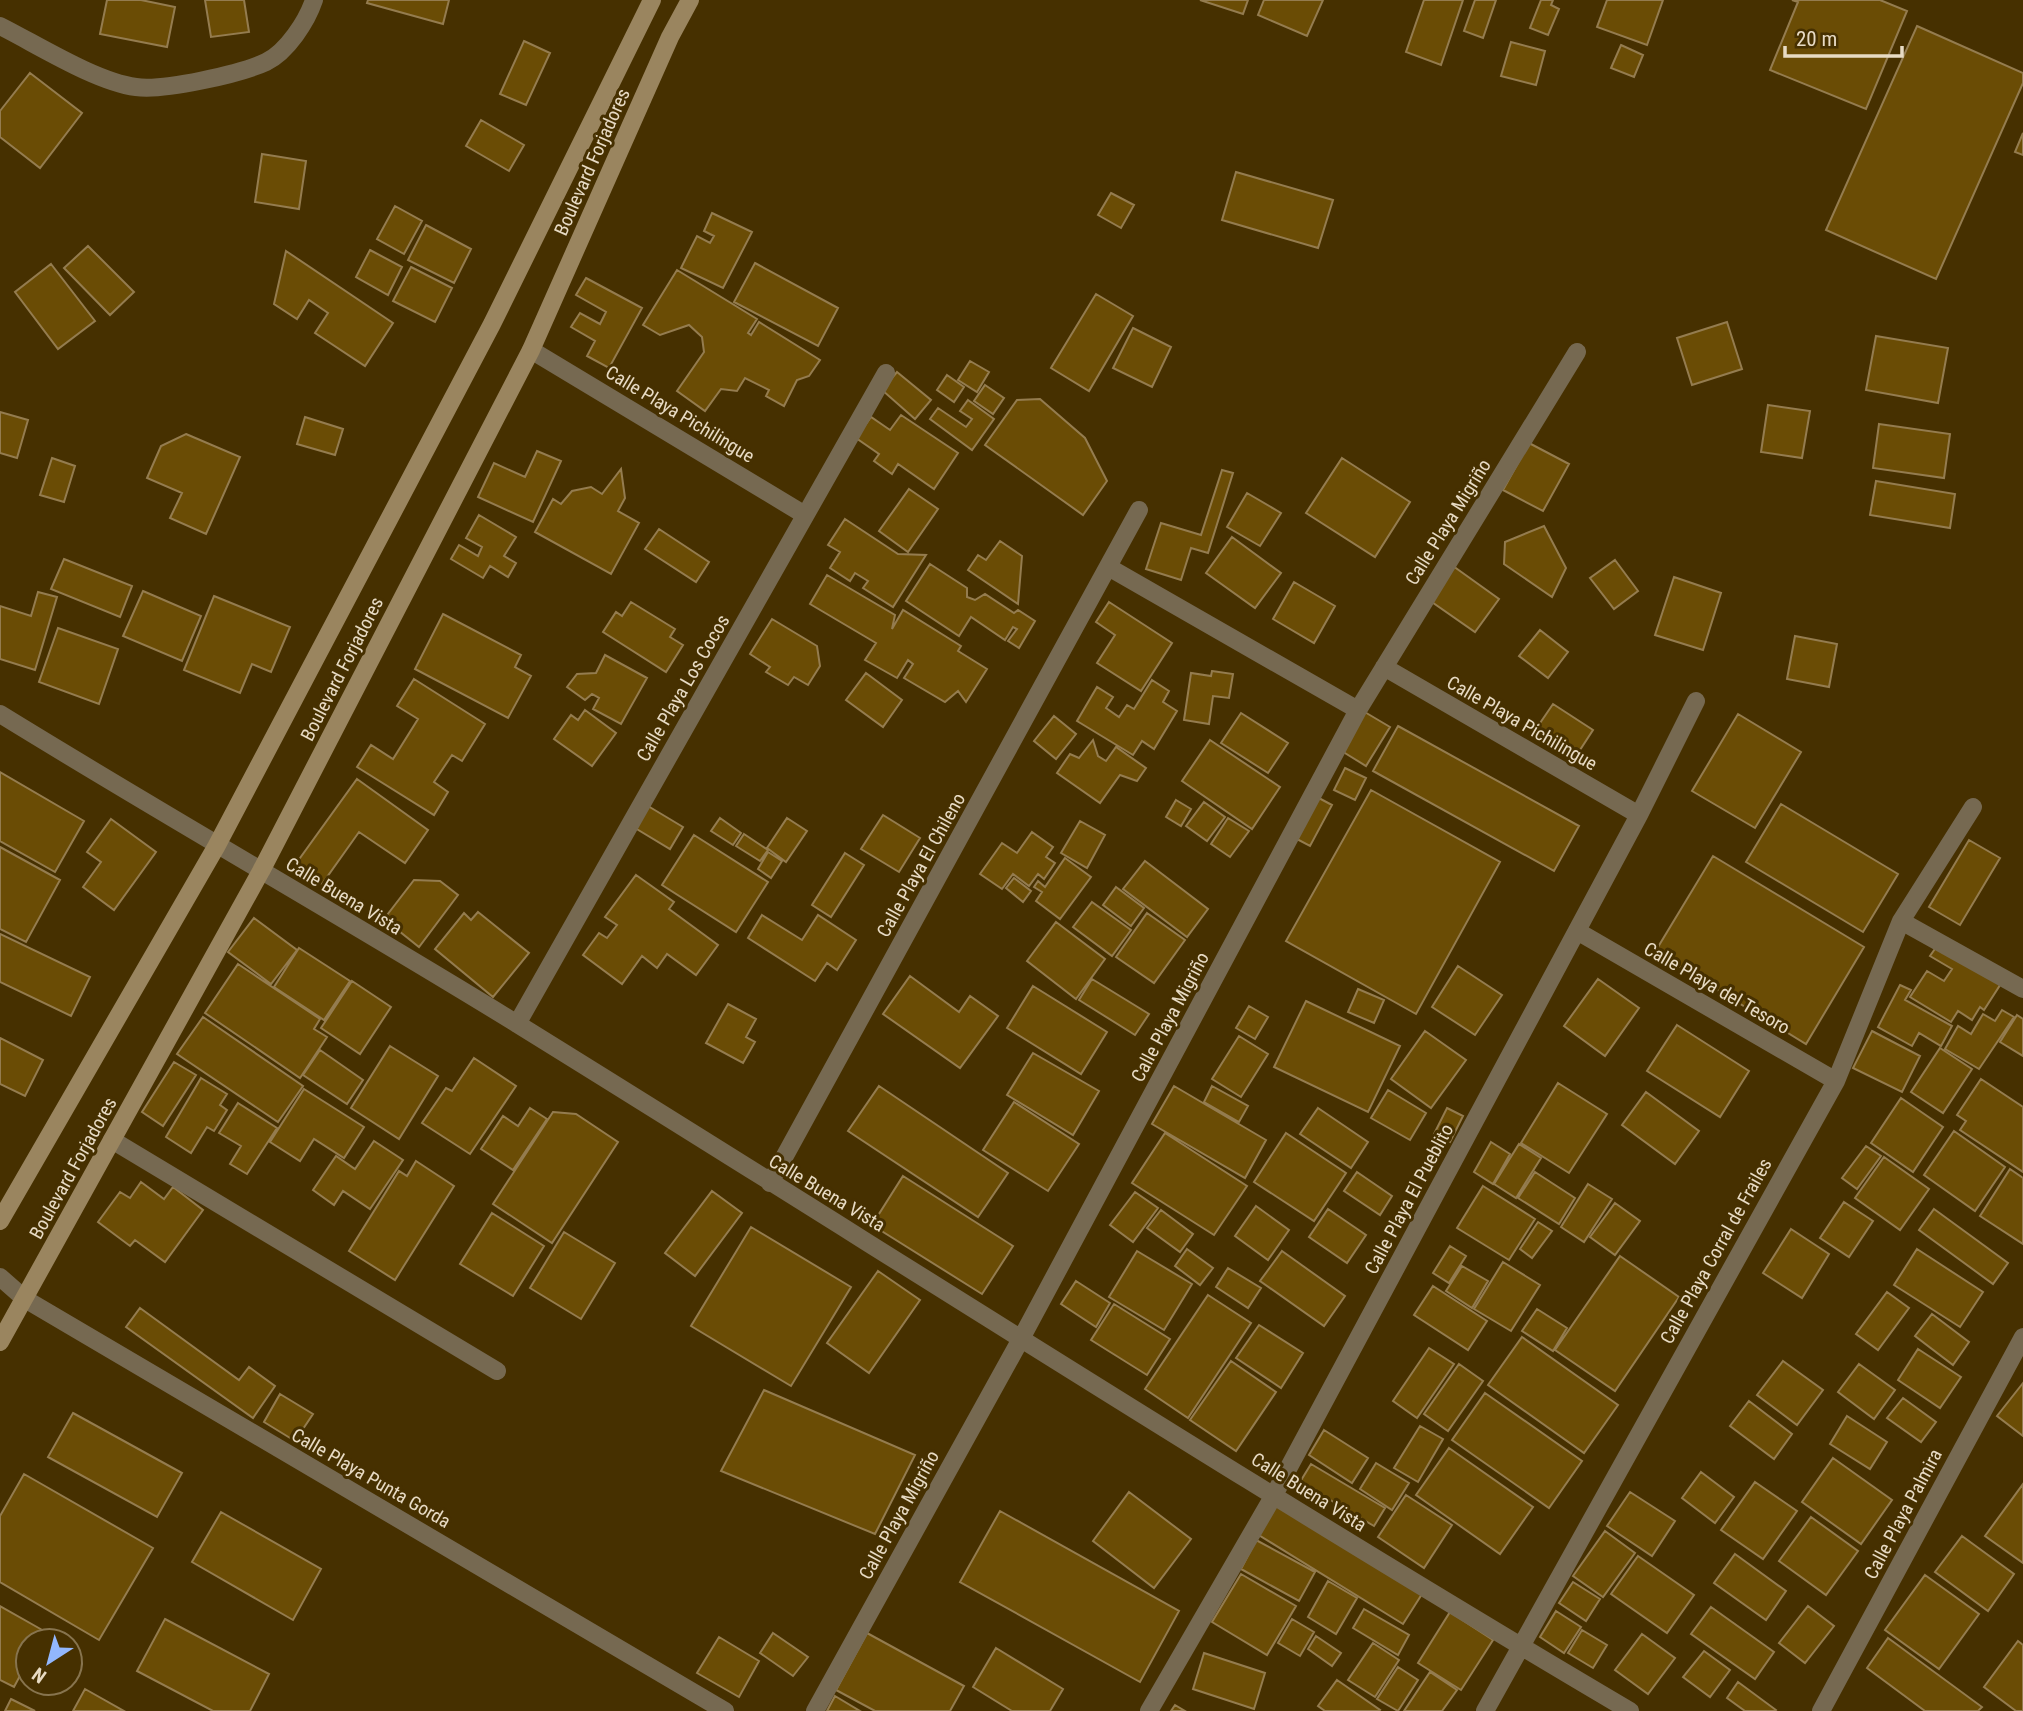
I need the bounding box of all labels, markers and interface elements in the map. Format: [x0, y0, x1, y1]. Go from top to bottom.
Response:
scale bar [1785, 14, 1902, 58]
text: 20 m [1796, 27, 1837, 51]
street label: Boulevard Forjadores [549, 85, 635, 239]
street label: Calle Playa Pichilingue [601, 360, 759, 468]
street label: Calle Playa Migriño [1400, 455, 1496, 589]
street label: Boulevard Forjadores [296, 593, 388, 745]
street label: Calle Playa Los Cocos [632, 610, 734, 766]
street label: Calle Playa Pichilingue [1443, 671, 1601, 775]
street label: Calle Playa El Chileno [872, 789, 970, 941]
street label: Calle Buena Vista [282, 852, 406, 940]
street label: Calle Playa del Tesoro [1640, 937, 1794, 1039]
street label: Calle Playa Migriño [1126, 948, 1214, 1086]
street label: Boulevard Forjadores [25, 1093, 121, 1243]
street label: Calle Playa El Pueblito [1360, 1120, 1458, 1278]
street label: Calle Buena Vista [765, 1149, 889, 1237]
street label: Calle Playa Corral de Frailes [1655, 1154, 1777, 1348]
street label: Calle Playa Punta Gorda [287, 1423, 455, 1533]
street label: Calle Playa Palmira [1859, 1445, 1947, 1583]
street label: Calle Playa Migriño [854, 1446, 944, 1584]
street label: Calle Buena Vista [1247, 1447, 1371, 1537]
north arrow [14, 1627, 84, 1697]
text: N [28, 1663, 51, 1688]

